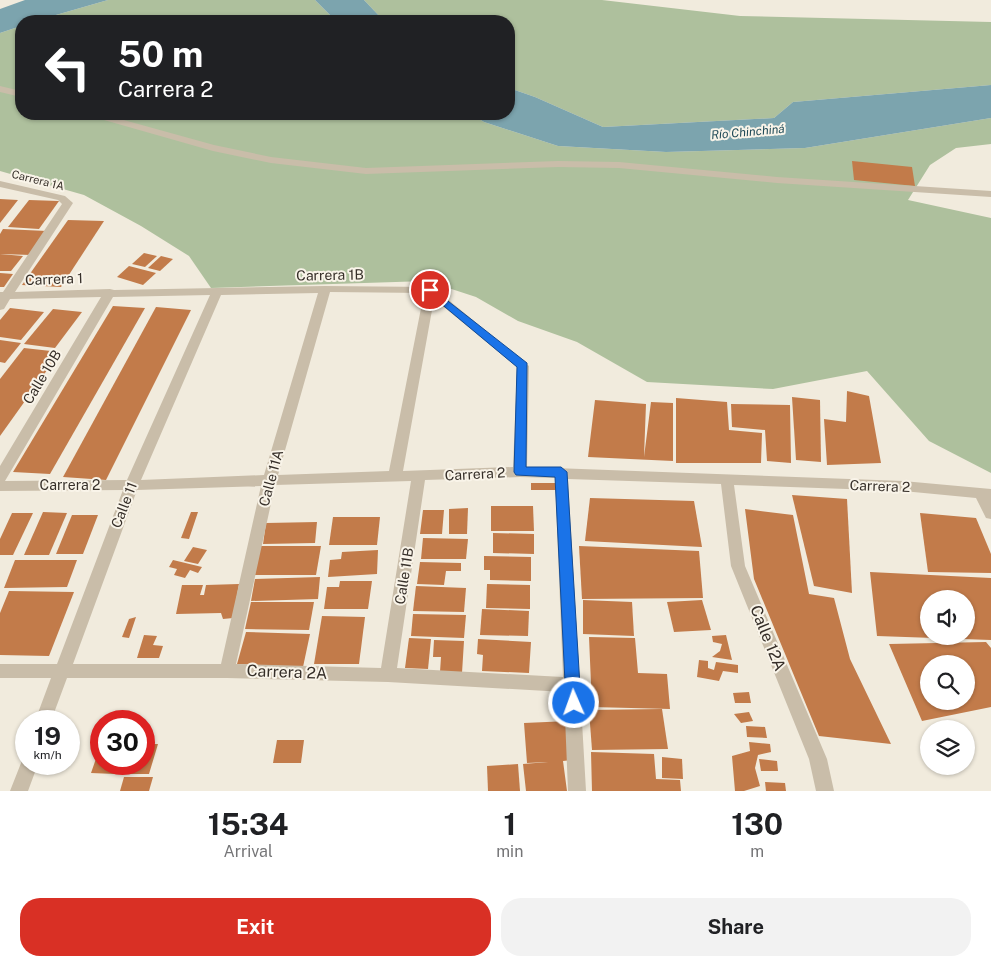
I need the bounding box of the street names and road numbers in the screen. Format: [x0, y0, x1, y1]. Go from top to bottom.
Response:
street label: Carrera 1A [11, 168, 66, 192]
street label: Carrera 1B [296, 266, 364, 284]
street label: Carrera 1 [25, 270, 83, 288]
street label: Calle 10B [20, 347, 64, 407]
street label: Calle 11A [256, 448, 286, 508]
street label: Carrera 2 [444, 464, 506, 484]
street label: Carrera 2 [40, 477, 100, 493]
street label: Carrera 2 [849, 477, 911, 495]
street label: Calle 11 [108, 480, 140, 530]
street label: Calle 11B [392, 546, 416, 606]
street label: Calle 12A [746, 602, 790, 674]
street label: Carrera 2A [246, 661, 328, 683]

